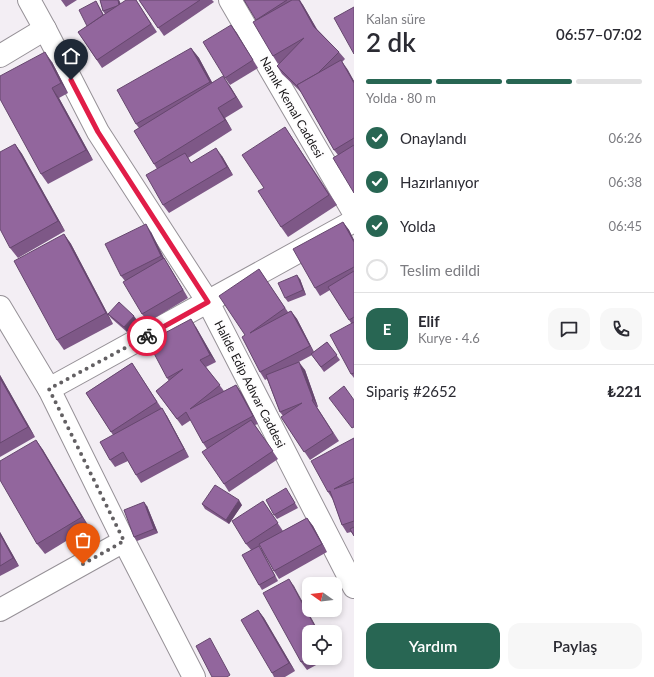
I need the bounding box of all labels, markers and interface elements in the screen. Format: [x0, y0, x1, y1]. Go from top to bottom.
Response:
text: Kalan süre [366, 11, 425, 27]
text: 06:57–07:02 [556, 25, 642, 43]
text: 2 dk [366, 26, 416, 58]
pin [54, 39, 88, 80]
icon: home [60, 45, 82, 67]
street label: Namık Kemal Caddesi [257, 54, 327, 160]
text: Yolda · 80 m [366, 90, 436, 106]
icon: check [366, 127, 388, 149]
text: Onaylandı [400, 129, 467, 147]
text: 06:26 [609, 130, 642, 146]
icon: check [366, 171, 388, 193]
text: Hazırlanıyor [400, 173, 479, 191]
text: 06:38 [609, 174, 642, 190]
icon: check [366, 215, 388, 237]
text: Yolda [400, 217, 436, 235]
text: 06:45 [609, 218, 642, 234]
text: Teslim edildi [400, 261, 480, 279]
button: chat [548, 308, 590, 350]
button: phone [600, 308, 642, 350]
text: Elif [418, 312, 440, 330]
courier [127, 316, 167, 356]
street label: Halide Edip Adıvar Caddesi [211, 318, 289, 450]
text: E [383, 320, 391, 338]
icon: bike [136, 325, 158, 347]
text: Kurye · 4.6 [418, 330, 480, 346]
text: Sipariş #2652 [366, 382, 456, 400]
text: ₺221 [607, 382, 642, 400]
pin [66, 523, 100, 564]
icon: bag [72, 529, 94, 551]
north arrow [302, 577, 342, 617]
map controls [302, 577, 342, 665]
button: Yardım [366, 623, 500, 669]
button: Paylaş [508, 623, 642, 669]
button: locate [302, 625, 342, 665]

